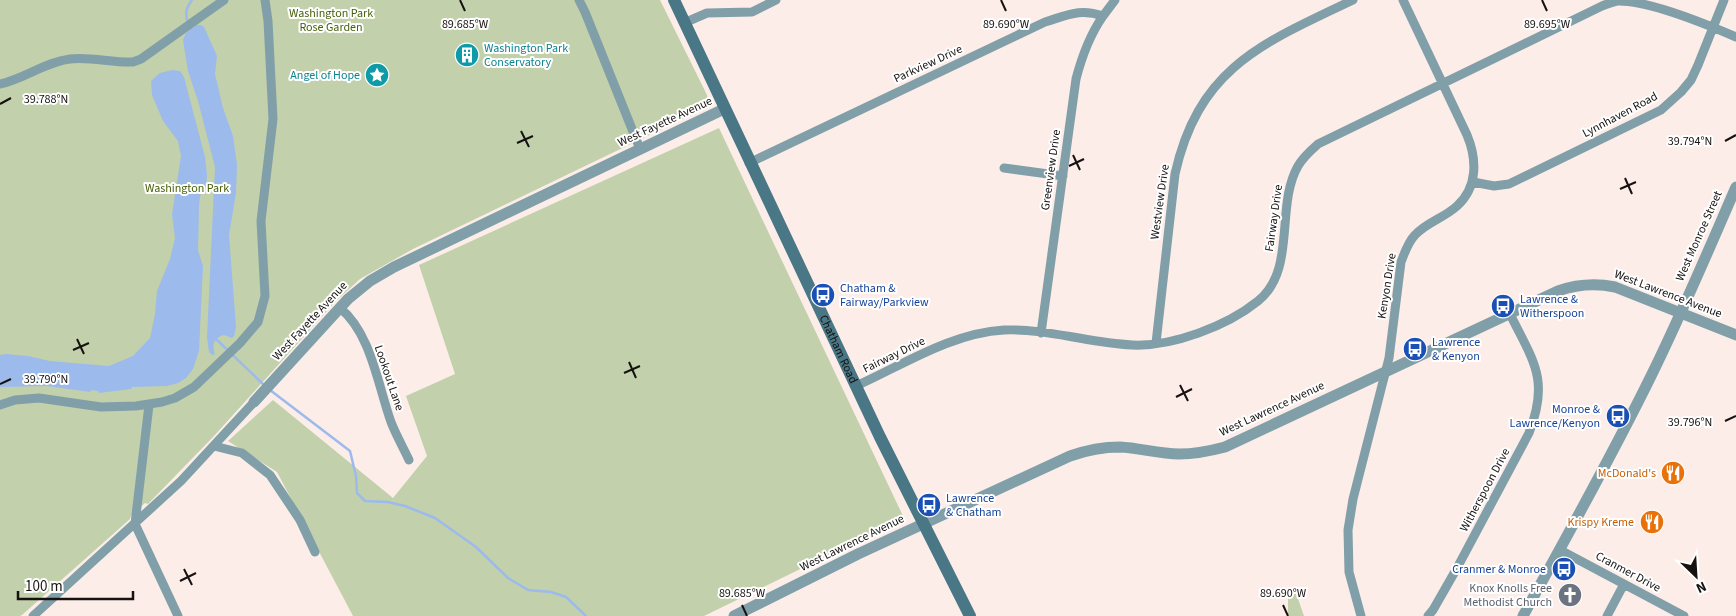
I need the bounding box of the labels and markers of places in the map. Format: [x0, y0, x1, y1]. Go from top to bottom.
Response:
place label: Washington Park Conservatory [484, 40, 568, 71]
building icon: Washington Park Conservatory [454, 42, 480, 68]
place icon: Angel of Hope [364, 62, 390, 88]
place label: Angel of Hope [290, 67, 360, 84]
place label: Chatham & Fairway/Parkview [840, 280, 929, 311]
bus stop icon: Chatham & Fairway/Parkview [810, 282, 836, 308]
place label: Lawrence & Witherspoon [1520, 291, 1584, 322]
bus stop icon: Lawrence & Witherspoon [1490, 293, 1516, 319]
place label: Lawrence & Kenyon [1432, 334, 1480, 365]
bus stop icon: Lawrence & Kenyon [1402, 336, 1428, 362]
place label: Monroe & Lawrence/Kenyon [1510, 401, 1601, 432]
bus stop icon: Monroe & Lawrence/Kenyon [1605, 403, 1631, 429]
restaurant icon: McDonald's [1660, 460, 1686, 486]
place label: McDonald's [1598, 465, 1656, 482]
place label: Lawrence & Chatham [946, 490, 1002, 521]
bus stop icon: Lawrence & Chatham [916, 492, 942, 518]
restaurant icon: Krispy Kreme [1639, 509, 1665, 535]
place label: Krispy Kreme [1567, 514, 1634, 531]
bus stop icon: Cranmer & Monroe [1551, 556, 1577, 582]
place label: Cranmer & Monroe [1452, 561, 1546, 578]
place label: Knox Knolls Free Methodist Church [1464, 580, 1552, 611]
church icon: Knox Knolls Free Methodist Church [1557, 582, 1583, 608]

